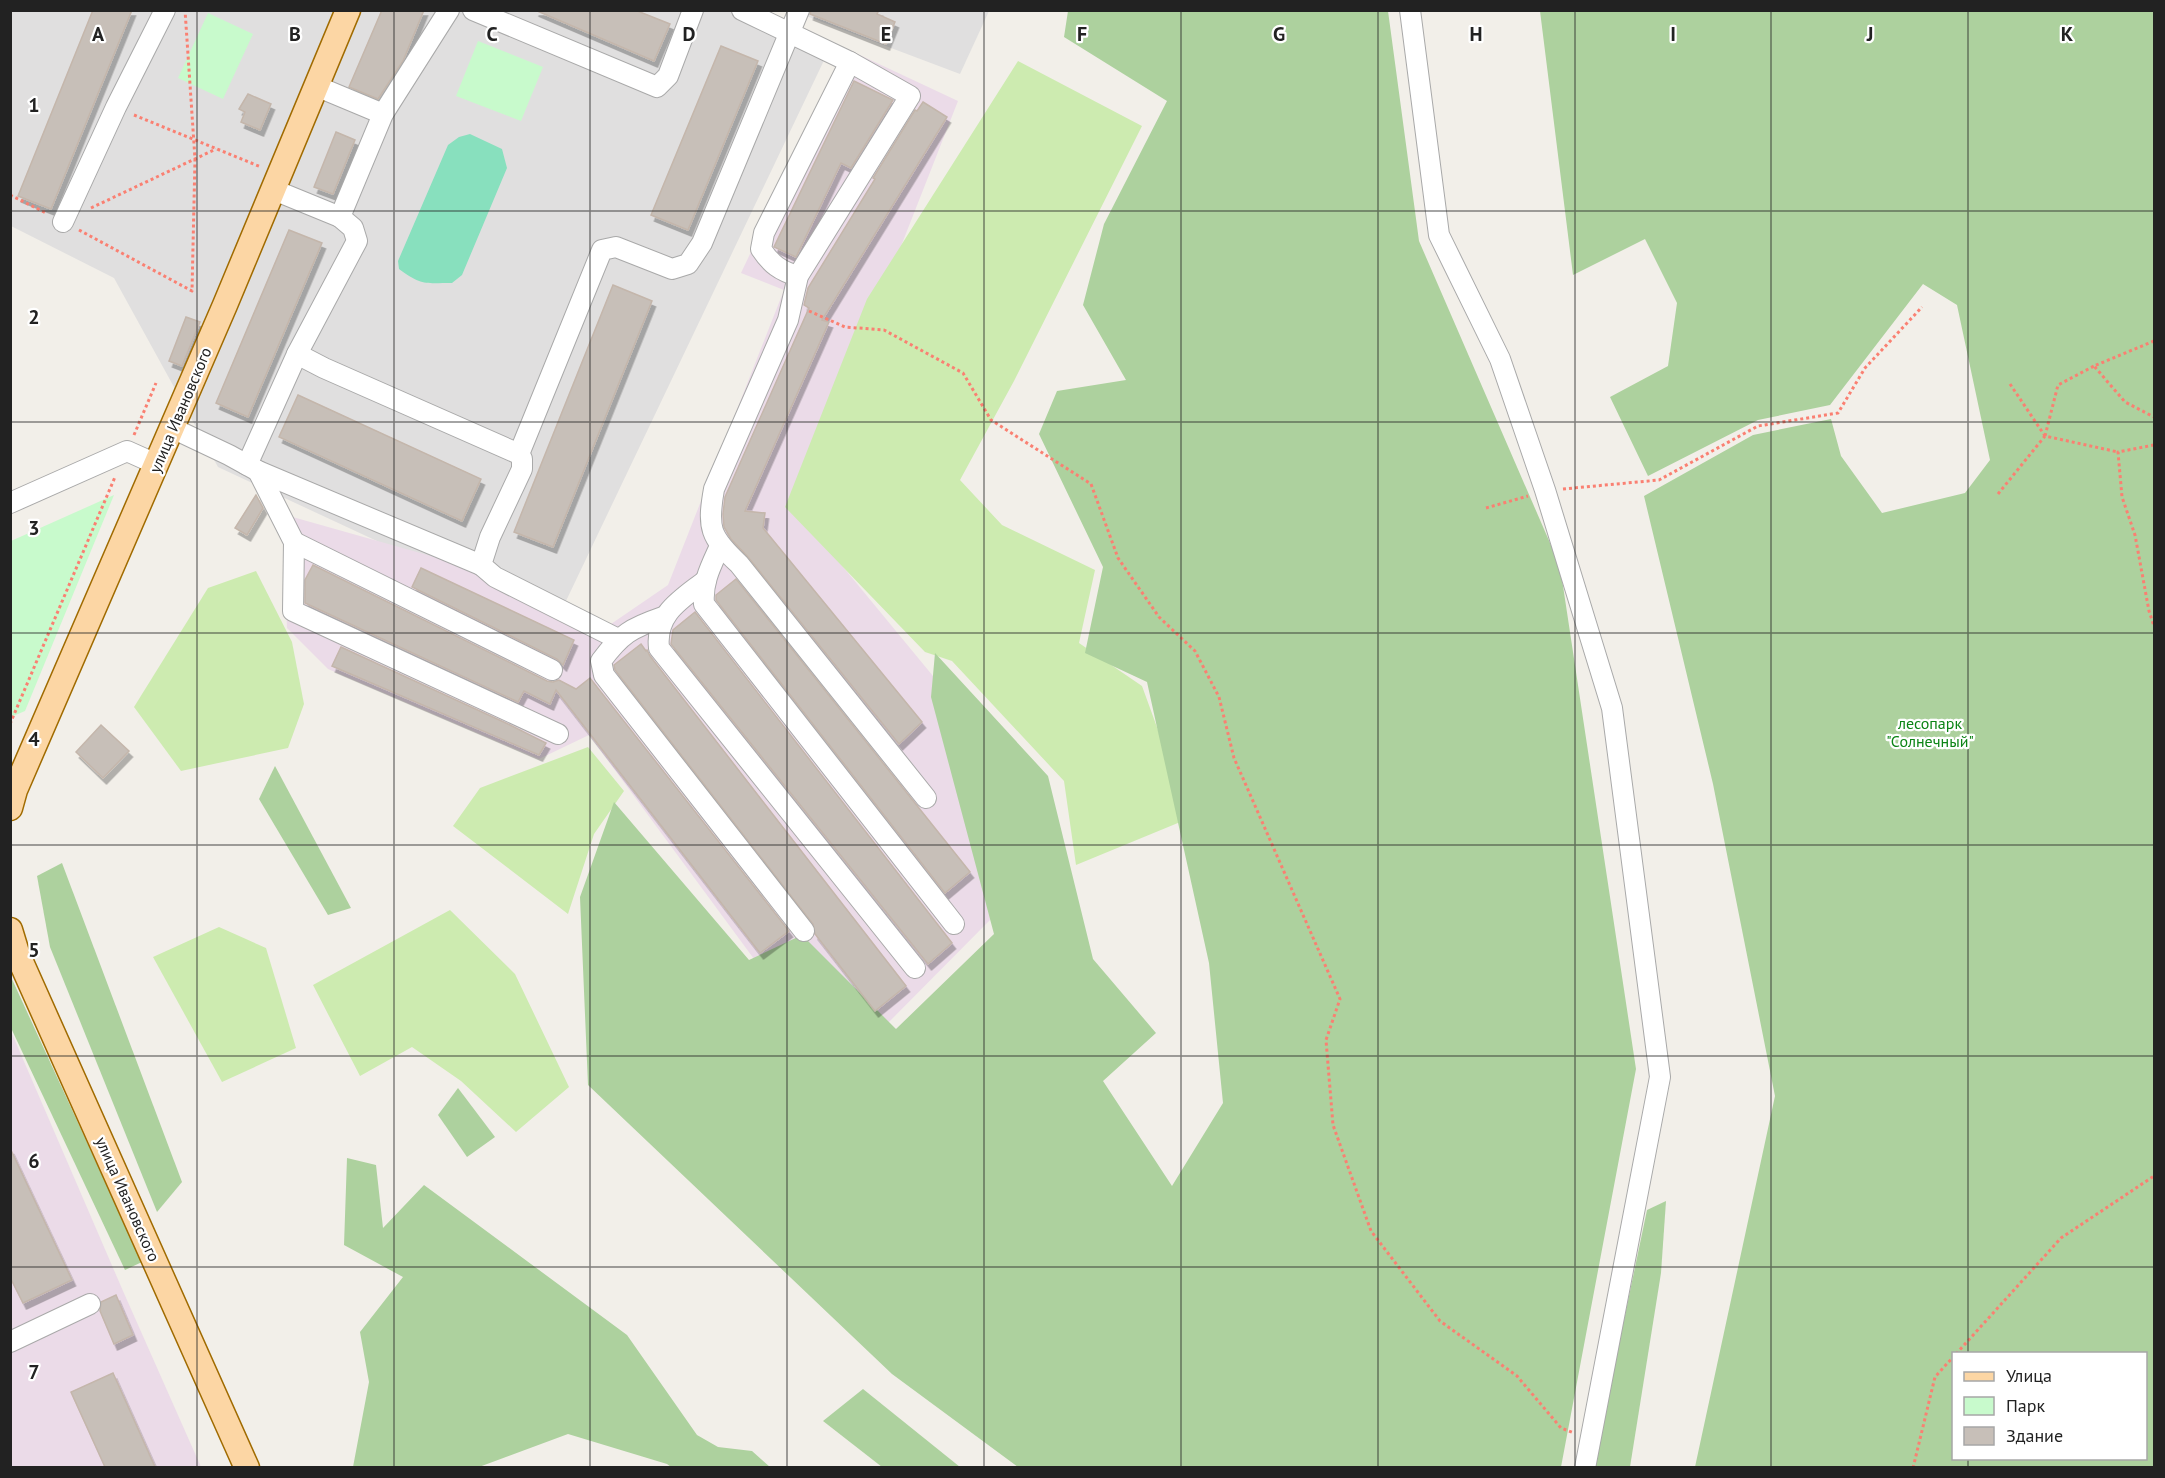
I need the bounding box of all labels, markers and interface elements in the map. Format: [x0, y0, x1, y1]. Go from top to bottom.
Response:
text: A [92, 21, 105, 47]
text: B [289, 21, 301, 47]
text: C [486, 21, 498, 47]
text: D [683, 21, 696, 47]
text: E [881, 21, 891, 47]
text: F [1077, 21, 1087, 47]
text: G [1273, 21, 1285, 47]
text: H [1469, 21, 1483, 47]
text: I [1670, 21, 1676, 47]
text: J [1866, 21, 1873, 47]
text: K [2061, 21, 2074, 47]
text: 1 [28, 92, 40, 118]
text: 2 [28, 304, 40, 330]
street label: улица Ивановского [145, 344, 215, 476]
text: 3 [28, 515, 40, 541]
park label: лесопарк "Солнечный" [1886, 713, 1974, 751]
text: 4 [28, 726, 40, 752]
text: 5 [28, 937, 40, 963]
street label: улица Ивановского [92, 1133, 164, 1265]
text: 6 [28, 1148, 40, 1174]
legend [1952, 1352, 2147, 1460]
text: 7 [28, 1359, 40, 1385]
text: Улица [2006, 1364, 2052, 1387]
text: Парк [2006, 1394, 2046, 1417]
text: Здание [2006, 1424, 2063, 1447]

